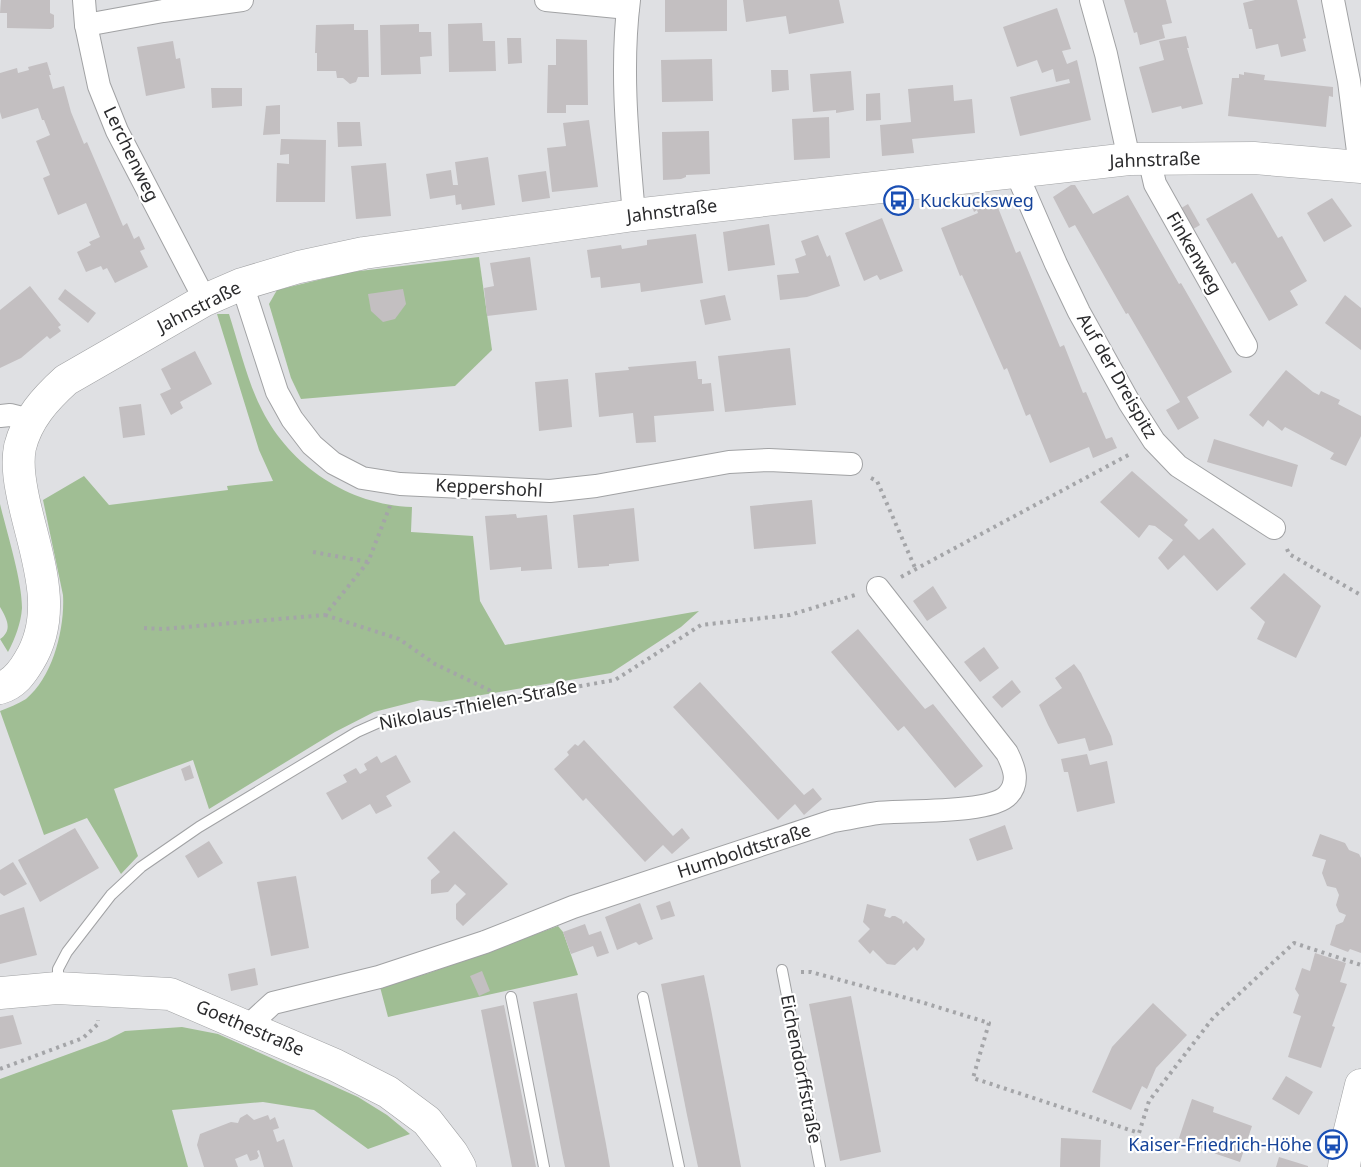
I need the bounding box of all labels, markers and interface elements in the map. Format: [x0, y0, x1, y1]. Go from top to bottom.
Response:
street label: Lerchenweg [99, 102, 165, 205]
street label: Jahnstraße [1107, 145, 1201, 173]
bus stop icon: Kuckucksweg [883, 185, 915, 217]
place label: Kuckucksweg [920, 188, 1034, 212]
street label: Jahnstraße [623, 193, 719, 228]
street label: Finkenweg [1162, 207, 1228, 298]
street label: Jahnstraße [151, 275, 245, 338]
street label: Auf der Dreispitz [1072, 308, 1164, 443]
street label: Keppershohl [435, 472, 543, 502]
street label: Nikolaus-Thielen-Straße [377, 673, 579, 735]
street label: Humboldtstraße [674, 817, 814, 883]
street label: Eichendorffstraße [776, 992, 828, 1145]
street label: Goethestraße [192, 993, 308, 1061]
bus stop icon: Kaiser-Friedrich-Höhe [1317, 1129, 1349, 1161]
place label: Kaiser-Friedrich-Höhe [1128, 1132, 1312, 1156]

